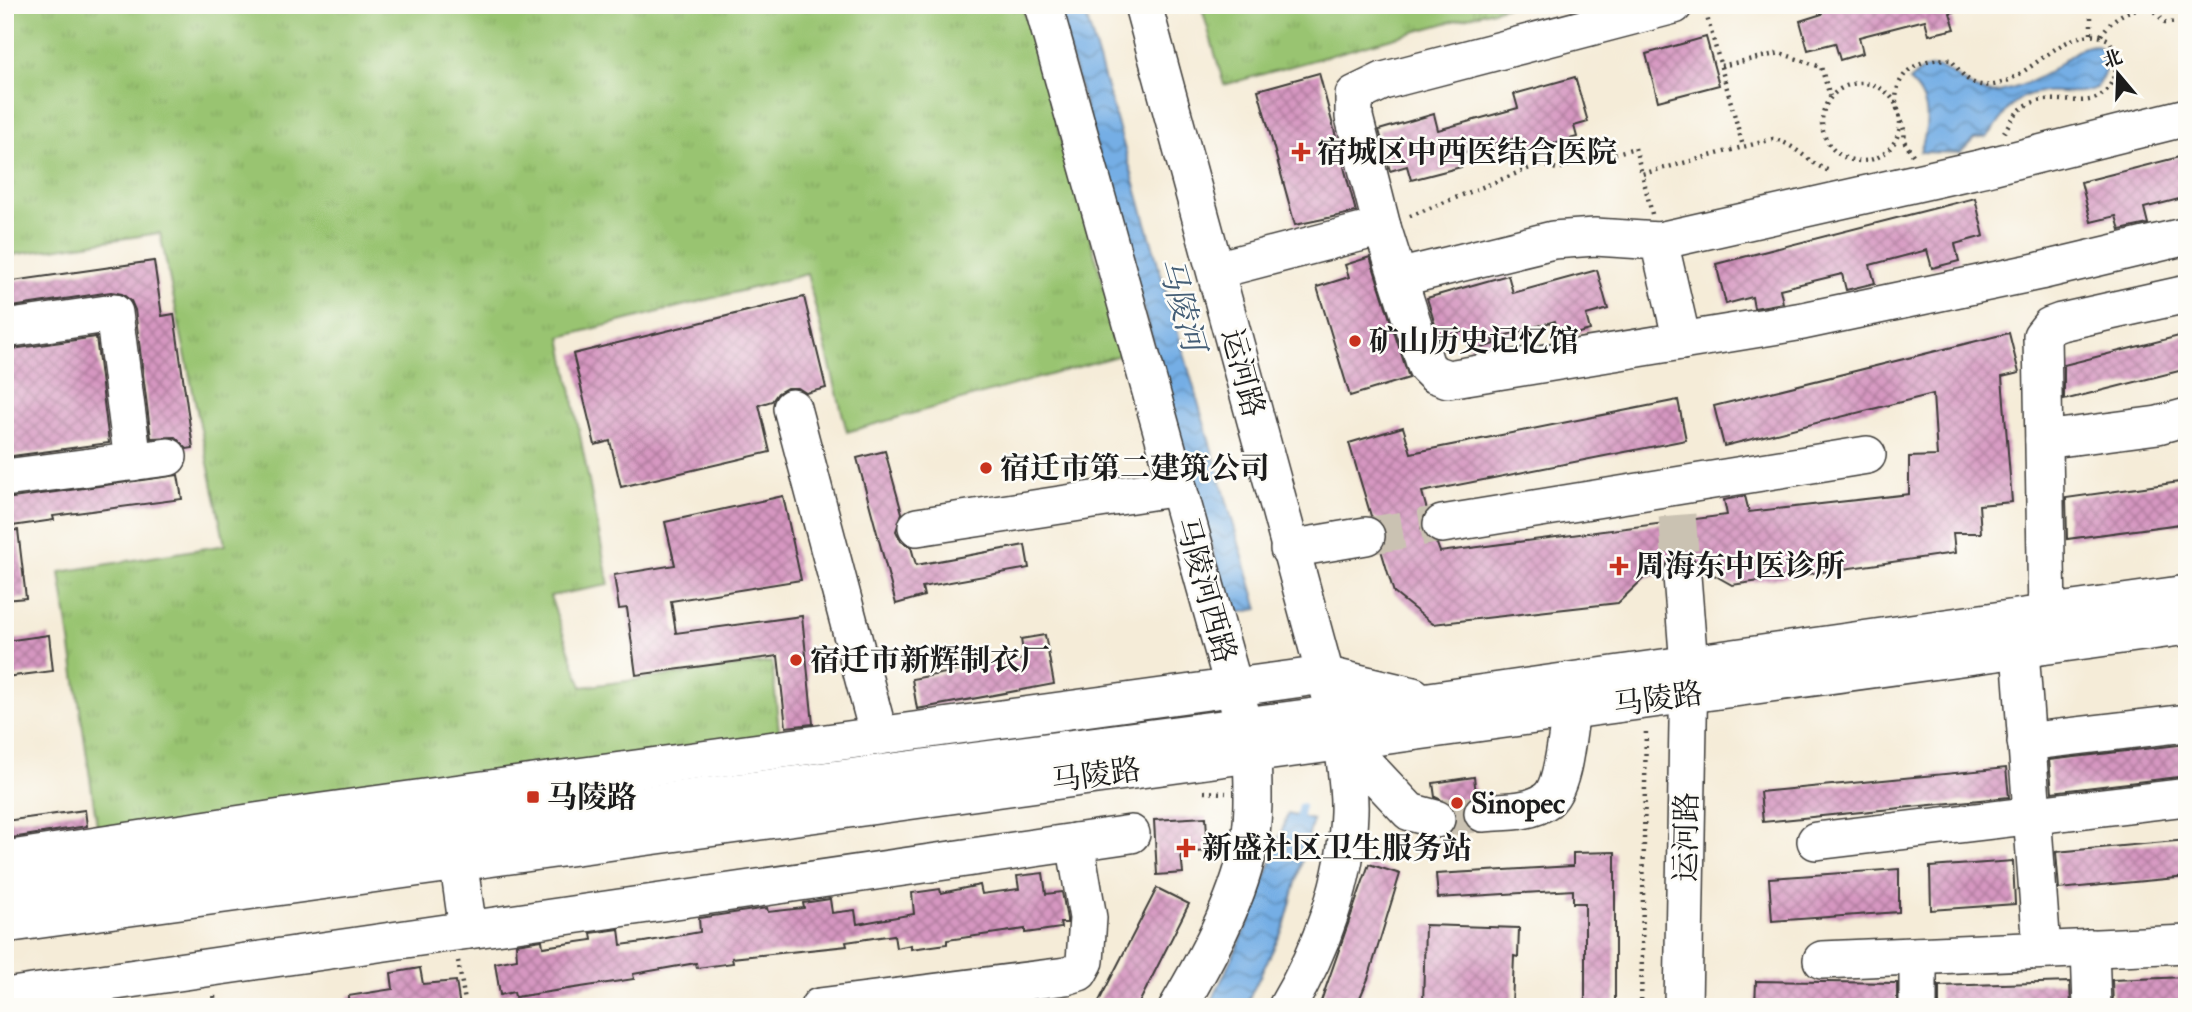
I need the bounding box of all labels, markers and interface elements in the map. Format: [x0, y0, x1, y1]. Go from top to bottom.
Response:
north arrow [2084, 38, 2154, 108]
text: 北 [2100, 44, 2126, 73]
place label: 宿城区中西医结合医院 [1317, 134, 1617, 171]
marker: 宿城区中西医结合医院 [1291, 142, 1311, 162]
water label: 马陵河 [1149, 253, 1215, 361]
place label: 矿山历史记忆馆 [1369, 323, 1579, 360]
street label: 运河路 [1213, 325, 1272, 421]
marker: 矿山历史记忆馆 [1347, 333, 1363, 349]
place label: 宿迁市第二建筑公司 [1000, 450, 1270, 487]
marker: 宿迁市第二建筑公司 [978, 460, 994, 476]
street label: 马陵河西路 [1167, 513, 1244, 667]
place label: 周海东中医诊所 [1635, 548, 1845, 585]
marker: 周海东中医诊所 [1609, 556, 1629, 576]
place label: 宿迁市新辉制衣厂 [810, 642, 1050, 679]
marker: 宿迁市新辉制衣厂 [788, 652, 804, 668]
street label: 马陵路 [1611, 675, 1705, 724]
street label: 马陵路 [1049, 751, 1143, 800]
place label: 马陵路 [547, 779, 637, 816]
place label: Sinopec [1471, 785, 1565, 822]
marker: 马陵路 [525, 789, 541, 805]
street label: 运河路 [1667, 792, 1706, 882]
marker: Sinopec [1449, 795, 1465, 811]
place label: 新盛社区卫生服务站 [1202, 830, 1472, 867]
marker: 新盛社区卫生服务站 [1176, 838, 1196, 858]

